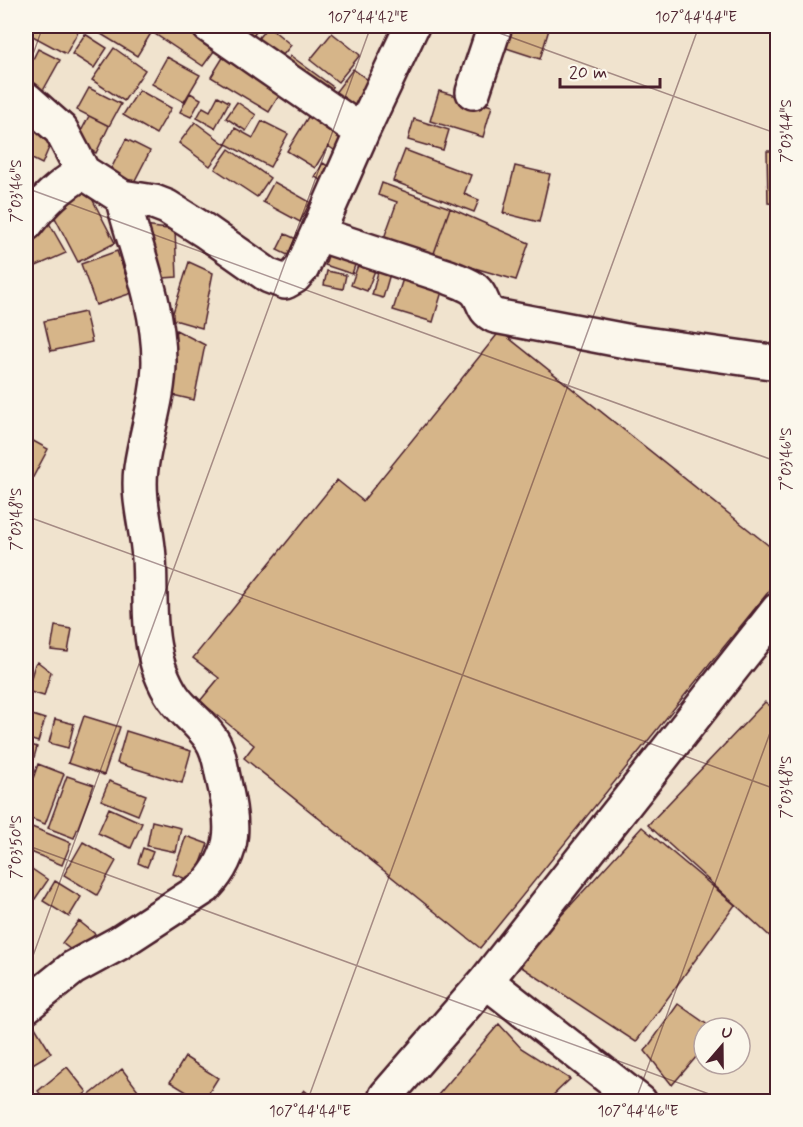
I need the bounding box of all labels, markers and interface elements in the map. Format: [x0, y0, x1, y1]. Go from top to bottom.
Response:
text: 107°44'42"E [328, 8, 409, 28]
text: 107°44'44"E [655, 8, 737, 28]
scale bar [560, 51, 660, 89]
text: 20 m [569, 61, 607, 85]
text: 7°03'44"S [777, 99, 797, 163]
text: 7°03'46"S [7, 160, 27, 222]
text: 7°03'46"S [777, 428, 797, 490]
text: 7°03'48"S [7, 488, 27, 550]
text: 7°03'48"S [777, 756, 797, 818]
text: 7°03'50"S [7, 815, 27, 879]
north arrow [692, 1016, 752, 1076]
text: U [718, 1022, 735, 1045]
text: 107°44'44"E [269, 1102, 351, 1122]
text: 107°44'46"E [598, 1102, 679, 1122]

